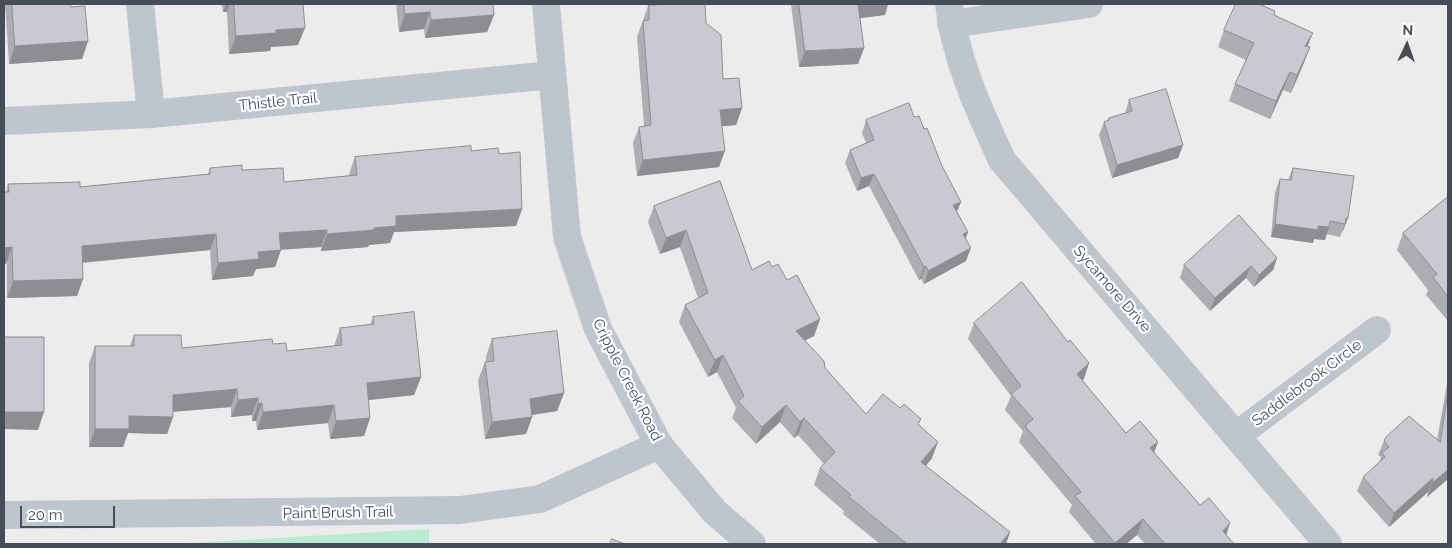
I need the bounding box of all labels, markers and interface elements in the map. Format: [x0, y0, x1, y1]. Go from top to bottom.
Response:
north arrow [1382, 20, 1432, 70]
text: N [1402, 22, 1414, 38]
street label: Thistle Trail [238, 89, 318, 115]
street label: Sycamore Drive [1069, 242, 1155, 336]
street label: Cripple Creek Road [588, 316, 666, 444]
street label: Saddlebrook Circle [1249, 336, 1365, 430]
scale bar [22, 496, 118, 528]
street label: Paint Brush Trail [282, 503, 394, 523]
text: 20 m [28, 506, 63, 524]

